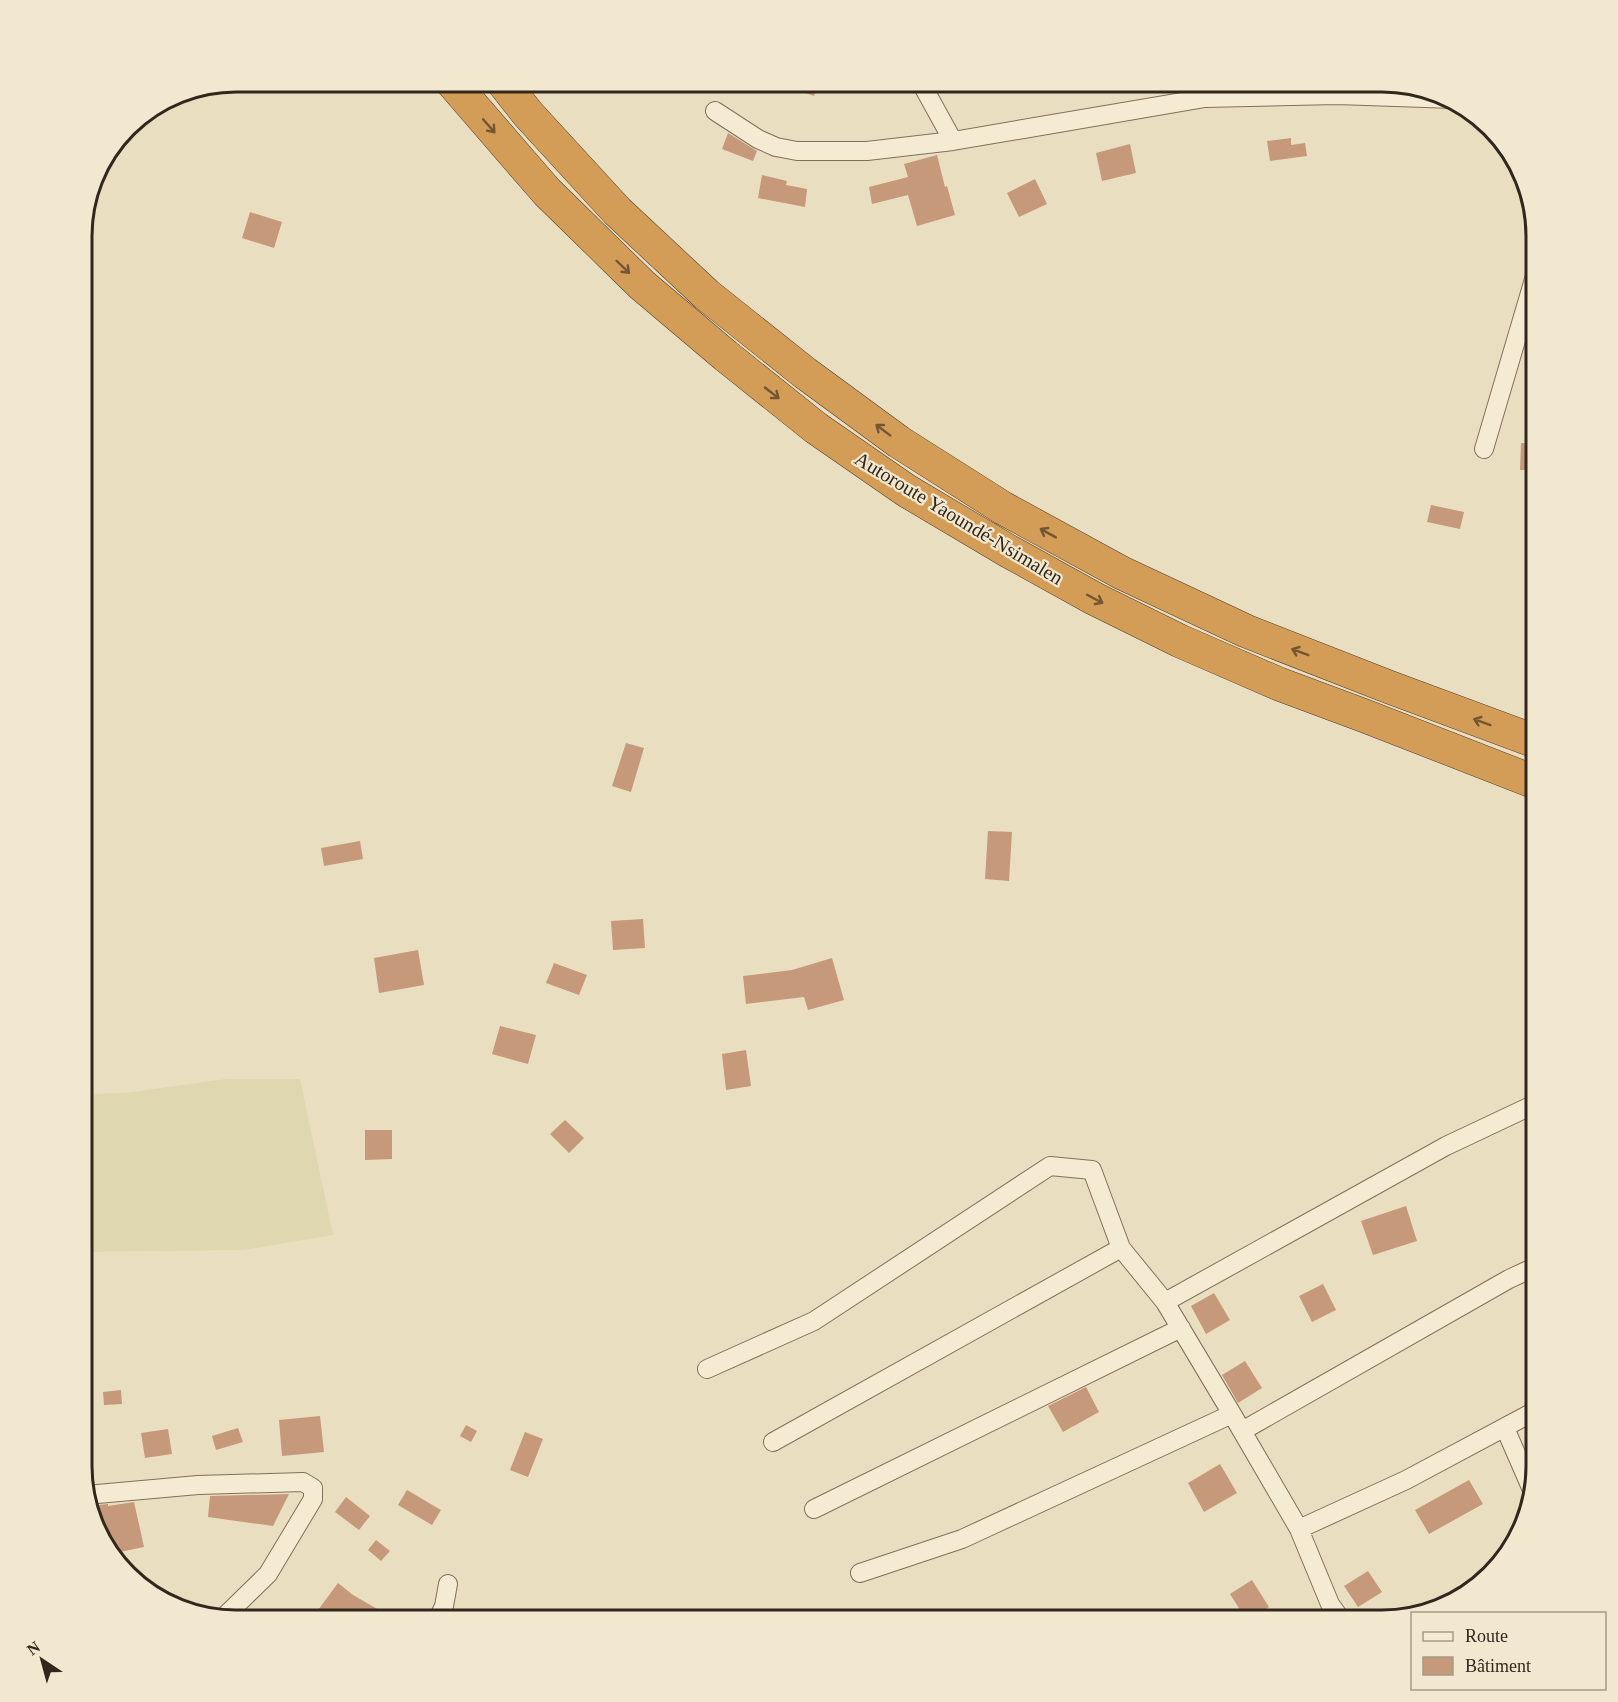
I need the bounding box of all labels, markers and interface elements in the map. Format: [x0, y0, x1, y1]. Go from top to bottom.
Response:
one-way arrow [482, 118, 496, 133]
one-way arrow [616, 260, 631, 274]
one-way arrow [764, 386, 780, 399]
one-way arrow [875, 424, 891, 436]
street label: Autoroute Yaoundé-Nsimalen [851, 447, 1067, 589]
one-way arrow [1040, 527, 1057, 539]
one-way arrow [1086, 594, 1104, 605]
one-way arrow [1291, 646, 1310, 657]
one-way arrow [1473, 715, 1492, 726]
legend [1411, 1612, 1606, 1690]
text: Route [1465, 1626, 1508, 1646]
north arrow [12, 1630, 72, 1690]
text: N [24, 1638, 44, 1659]
text: Bâtiment [1465, 1656, 1531, 1676]

